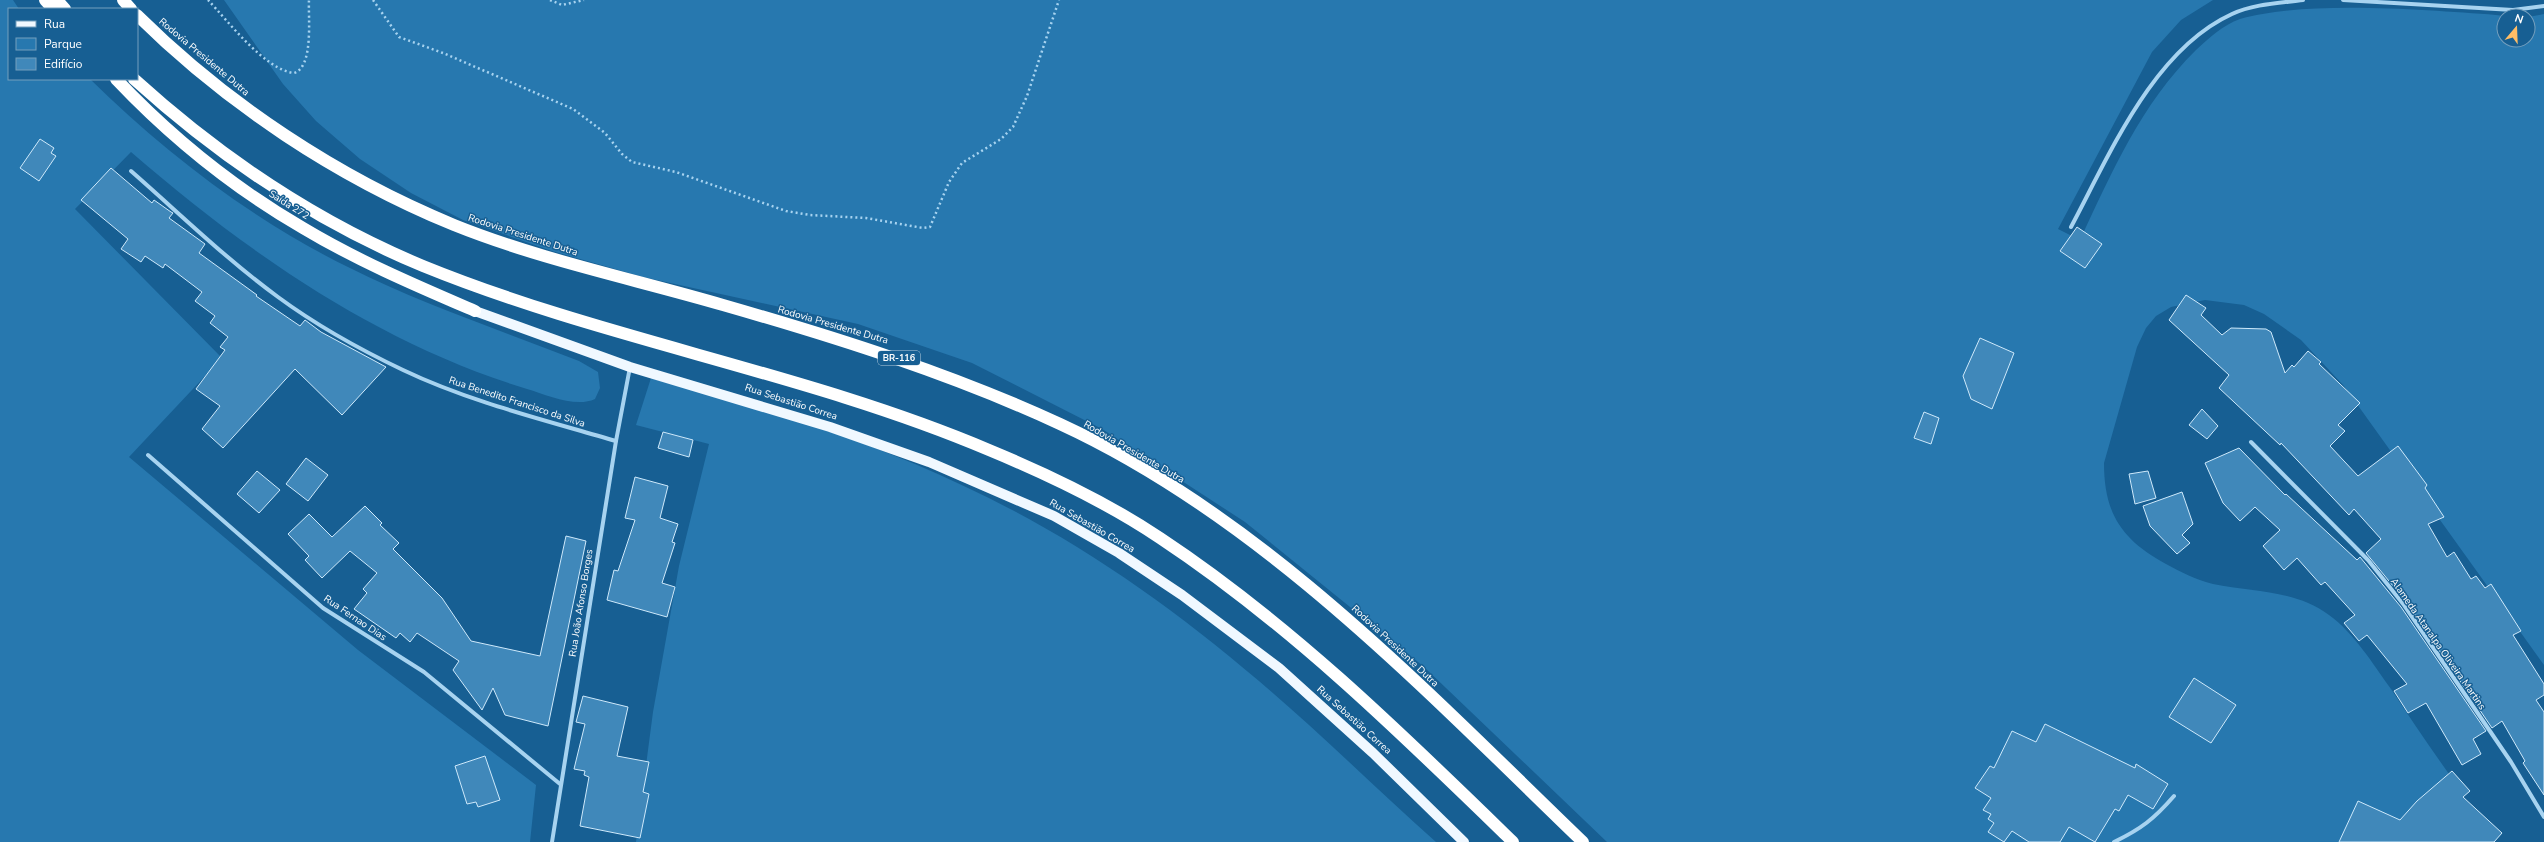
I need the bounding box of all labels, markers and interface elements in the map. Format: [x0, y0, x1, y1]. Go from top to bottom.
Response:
legend [8, 8, 138, 80]
north arrow [2496, 8, 2536, 48]
text: N [2513, 11, 2525, 27]
street label: Rodovia Presidente Dutra [156, 15, 252, 99]
text: Rua [44, 16, 65, 32]
text: Parque [44, 36, 82, 52]
text: Edifício [44, 56, 83, 72]
street label: Saída 272 [266, 187, 312, 223]
street label: Rodovia Presidente Dutra [466, 211, 580, 259]
street label: Rodovia Presidente Dutra [776, 302, 890, 348]
road number: BR-116 [878, 351, 920, 365]
street label: Rua Benedito Francisco da Silva [447, 373, 587, 431]
street label: Rua Sebastião Correa [743, 380, 839, 424]
street label: Rodovia Presidente Dutra [1081, 417, 1187, 487]
street label: Rua Sebastião Correa [1047, 496, 1137, 556]
street label: Rua João Afonso Borges [566, 548, 596, 658]
street label: Alameda Atanalpa Oliveira Martins [2387, 575, 2489, 713]
street label: Rua Fernao Dias [321, 592, 389, 644]
street label: Rodovia Presidente Dutra [1348, 602, 1442, 690]
street label: Rua Sebastião Correa [1313, 683, 1395, 757]

